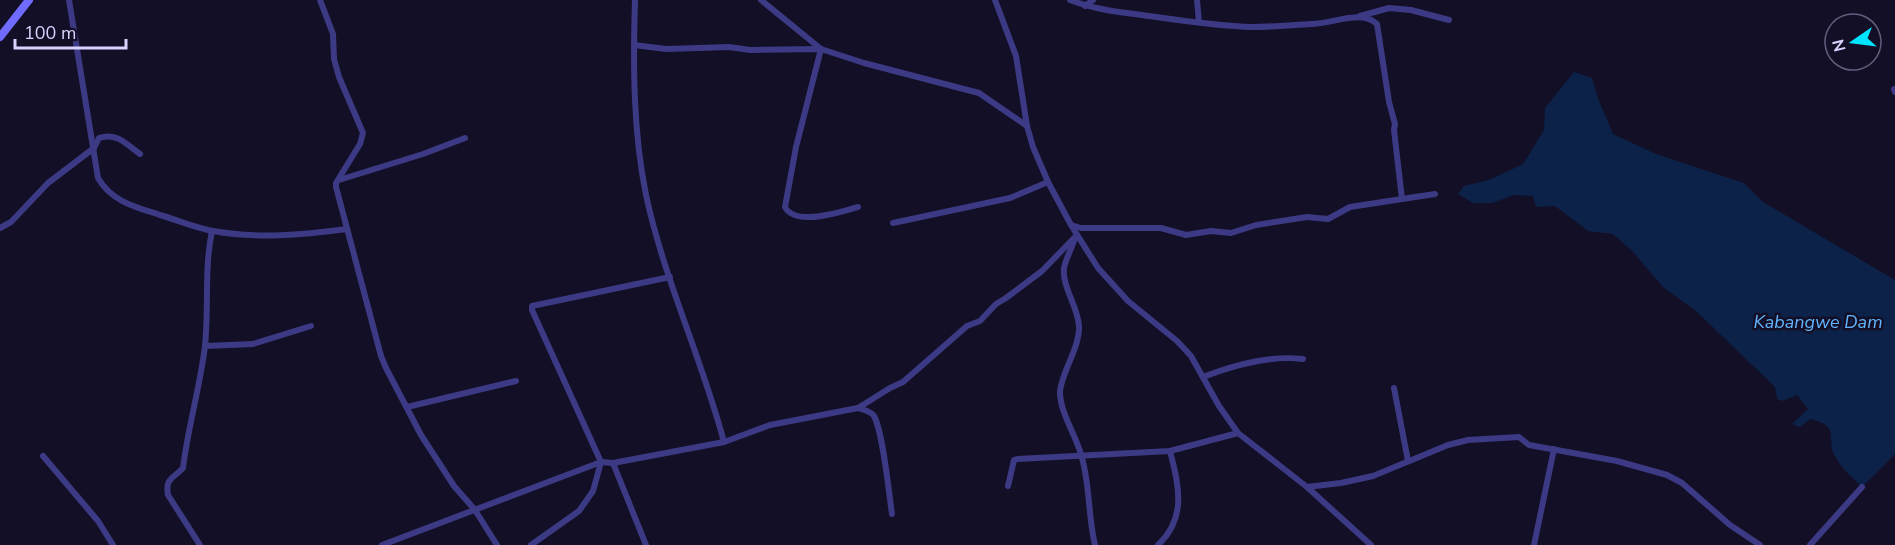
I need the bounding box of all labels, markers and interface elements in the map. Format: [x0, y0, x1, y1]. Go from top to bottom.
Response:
scale bar [15, 12, 126, 50]
north arrow [1823, 12, 1883, 72]
text: 100 m [24, 21, 76, 45]
text: N [1827, 37, 1852, 54]
water label: Kabangwe Dam [1753, 310, 1883, 334]

